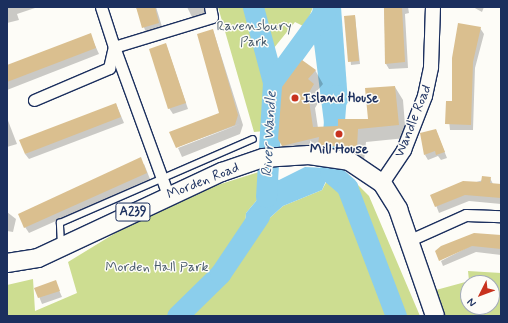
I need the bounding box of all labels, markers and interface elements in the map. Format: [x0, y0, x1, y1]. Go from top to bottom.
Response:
park label: Ravensbury Park [216, 18, 292, 50]
street label: Wandle Road [391, 82, 435, 160]
place label: Island House [303, 90, 381, 106]
water label: River Wandle [259, 91, 281, 177]
marker: Island House [290, 93, 300, 103]
marker: Mill House [334, 129, 344, 139]
place label: Mill House [310, 141, 368, 157]
street label: Morden Road [165, 159, 241, 203]
road number: A239 [115, 201, 151, 223]
park label: Morden Hall Park [106, 259, 208, 275]
north arrow [460, 275, 500, 315]
text: N [464, 295, 479, 310]

